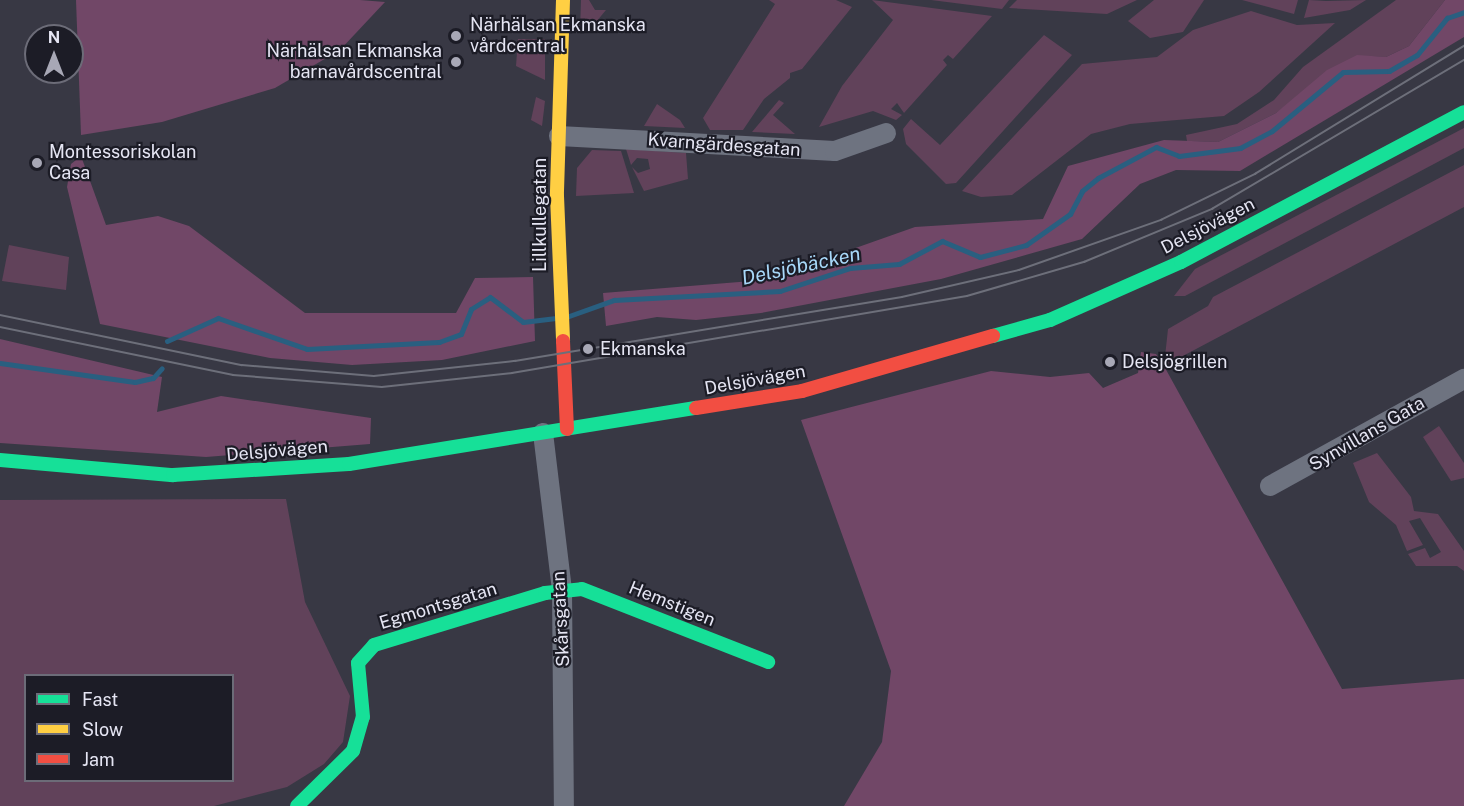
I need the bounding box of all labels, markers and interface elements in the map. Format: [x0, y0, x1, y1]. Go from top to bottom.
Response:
place label: Närhälsan Ekmanska vårdcentral [470, 15, 646, 57]
north arrow [24, 24, 84, 84]
marker: Närhälsan Ekmanska vårdcentral [447, 27, 465, 45]
text: N [48, 28, 60, 47]
place label: Närhälsan Ekmanska barnavårdscentral [266, 41, 442, 84]
marker: Närhälsan Ekmanska barnavårdscentral [447, 53, 465, 71]
street label: Kvarngärdesgatan [647, 129, 801, 161]
place label: Montessoriskolan Casa [49, 142, 196, 184]
marker: Montessoriskolan Casa [30, 156, 44, 170]
street label: Lillkullegatan [529, 158, 551, 272]
street label: Delsjövägen [1158, 193, 1258, 259]
water label: Delsjöbäcken [739, 242, 863, 290]
place label: Ekmanska [600, 338, 686, 360]
marker: Ekmanska [581, 342, 595, 356]
place label: Delsjögrillen [1122, 351, 1227, 373]
marker: Delsjögrillen [1103, 355, 1117, 369]
street label: Delsjövägen [703, 361, 807, 399]
street label: Synvillans Gata [1306, 392, 1428, 476]
street label: Delsjövägen [225, 436, 329, 466]
street label: Skårsgatan [548, 571, 574, 667]
street label: Hemstigen [626, 577, 718, 631]
street label: Egmontsgatan [377, 578, 499, 634]
legend [24, 674, 234, 782]
text: Fast [82, 689, 118, 710]
text: Slow [82, 719, 123, 740]
text: Jam [82, 749, 115, 770]

